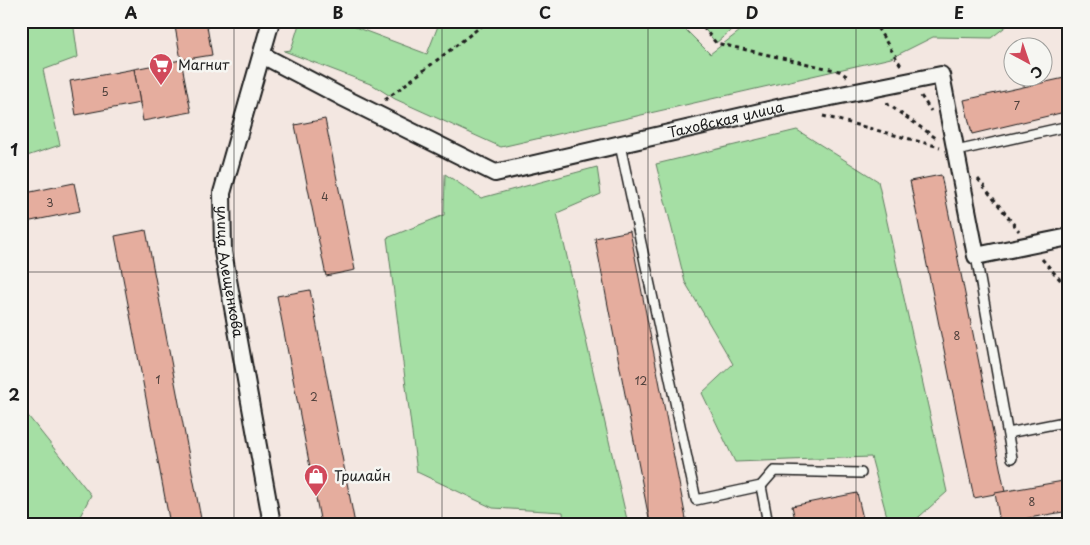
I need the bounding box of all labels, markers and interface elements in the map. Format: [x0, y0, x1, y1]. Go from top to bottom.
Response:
text: A [125, 0, 138, 24]
text: B [333, 0, 344, 24]
text: C [539, 0, 551, 24]
text: D [746, 0, 758, 24]
text: E [954, 0, 964, 24]
north arrow [1002, 38, 1052, 88]
supermarket icon: Магнит [148, 52, 174, 86]
place label: Магнит [178, 54, 230, 75]
text: С [1026, 61, 1047, 84]
house number: 5 [101, 83, 109, 100]
street label: Таховская улица [666, 96, 786, 143]
house number: 7 [1014, 97, 1020, 114]
text: 1 [10, 137, 18, 161]
house number: 4 [321, 188, 329, 205]
house number: 3 [46, 194, 54, 211]
street label: улица Алещенкова [212, 205, 249, 339]
house number: 8 [954, 327, 961, 344]
house number: 1 [156, 371, 161, 388]
house number: 12 [635, 372, 648, 389]
text: 2 [8, 382, 20, 406]
house number: 2 [310, 388, 318, 405]
shop icon: Трилайн [303, 463, 329, 497]
place label: Трилайн [334, 465, 391, 486]
house number: 8 [1029, 493, 1036, 510]

